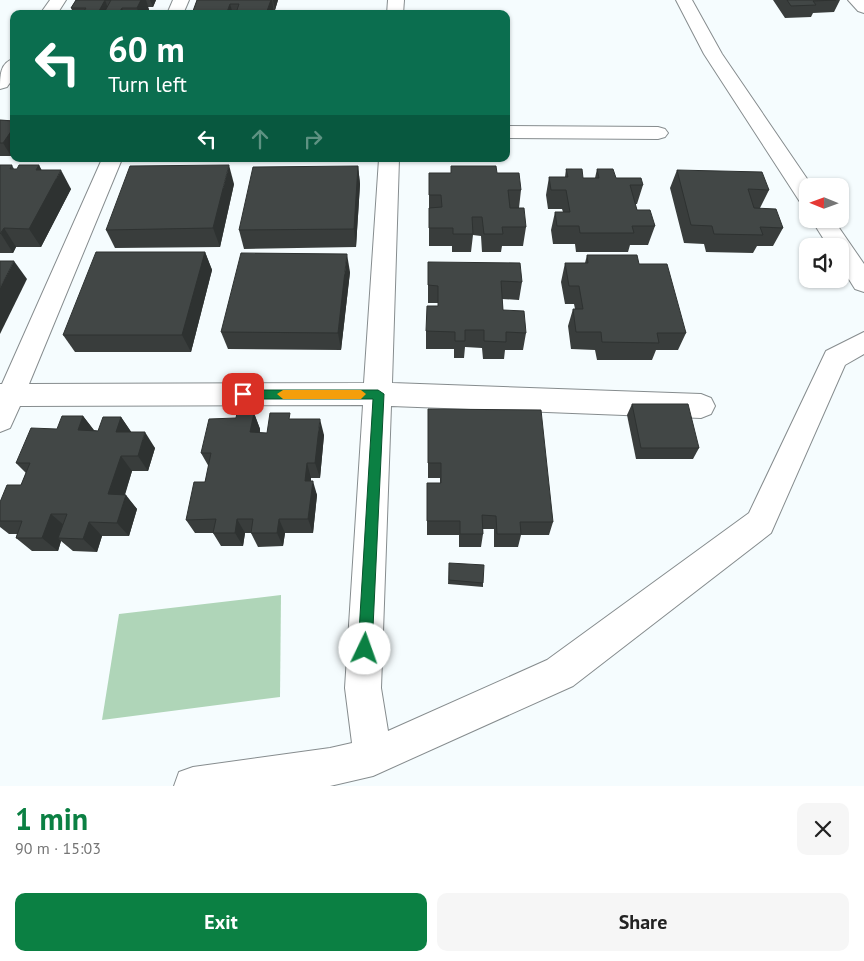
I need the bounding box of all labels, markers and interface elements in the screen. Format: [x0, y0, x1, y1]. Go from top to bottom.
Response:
text: 60 m [108, 26, 185, 72]
icon: left [25, 30, 90, 95]
text: Turn left [108, 70, 187, 98]
icon: left [193, 125, 221, 153]
icon: ahead [246, 125, 274, 153]
icon: right [299, 125, 327, 153]
north arrow [799, 178, 849, 228]
map controls [799, 178, 849, 288]
button: sound [799, 238, 849, 288]
pin [222, 373, 264, 415]
icon: arrive [229, 380, 257, 408]
position arrow [338, 622, 390, 674]
text: 1 min [15, 799, 88, 838]
button: close [797, 803, 849, 855]
text: 90 m · 15:03 [15, 838, 101, 858]
button: Exit [15, 893, 427, 951]
button: Share [437, 893, 849, 951]

